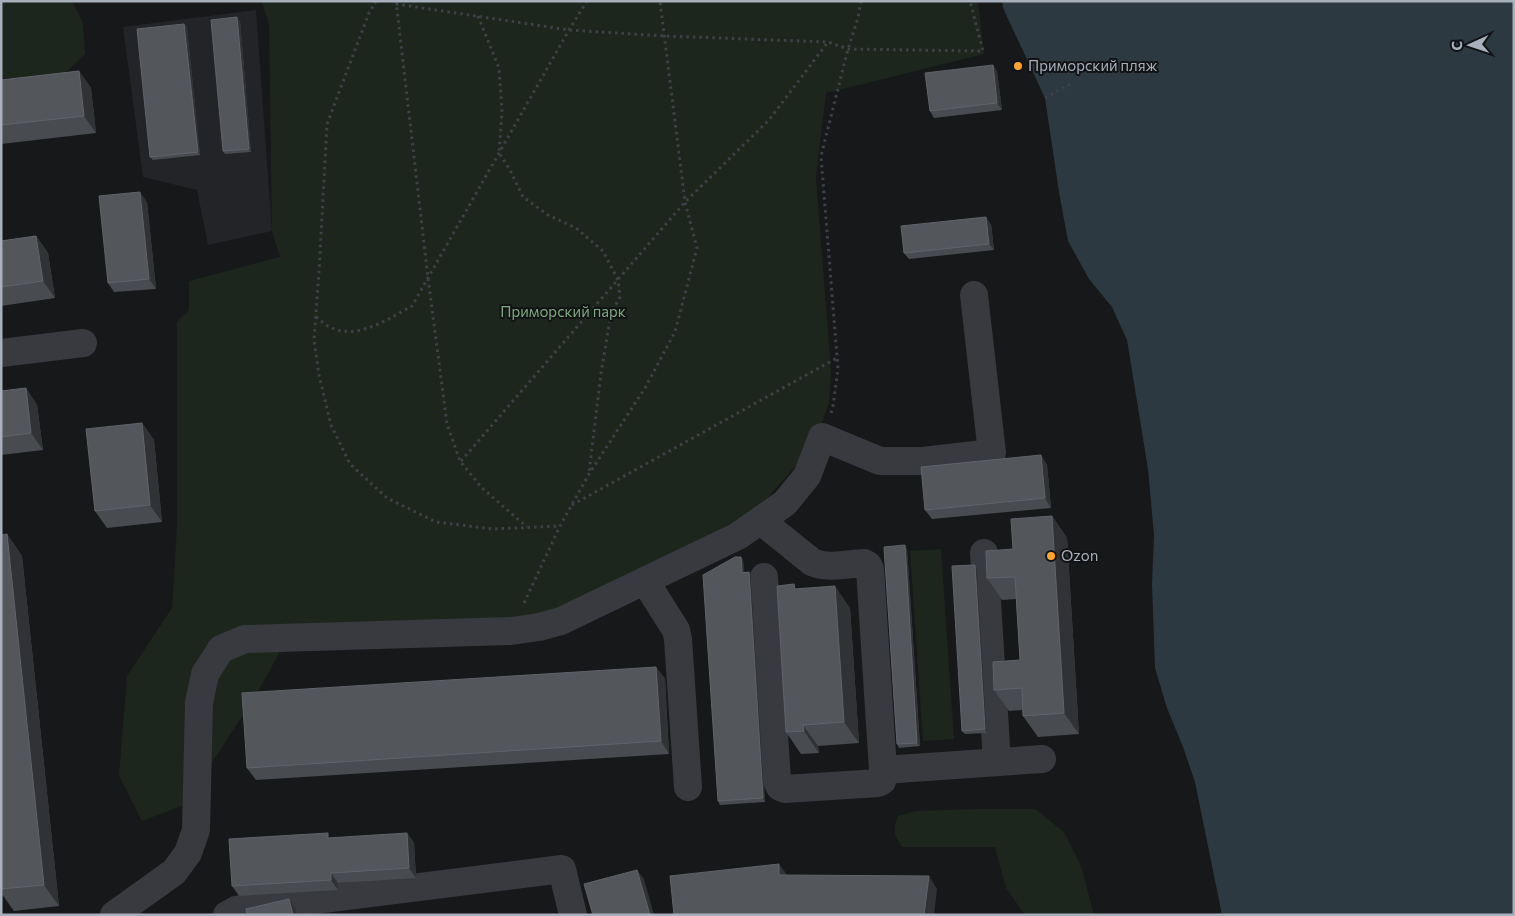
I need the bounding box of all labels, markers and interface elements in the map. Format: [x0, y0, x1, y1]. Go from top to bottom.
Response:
north arrow [1445, 20, 1495, 70]
text: С [1448, 40, 1465, 51]
place label: Приморский пляж [1028, 56, 1158, 74]
marker: Приморский пляж [1012, 60, 1024, 72]
park label: Приморский парк [500, 302, 626, 320]
place label: Ozon [1061, 546, 1098, 564]
marker: Ozon [1045, 550, 1057, 562]

